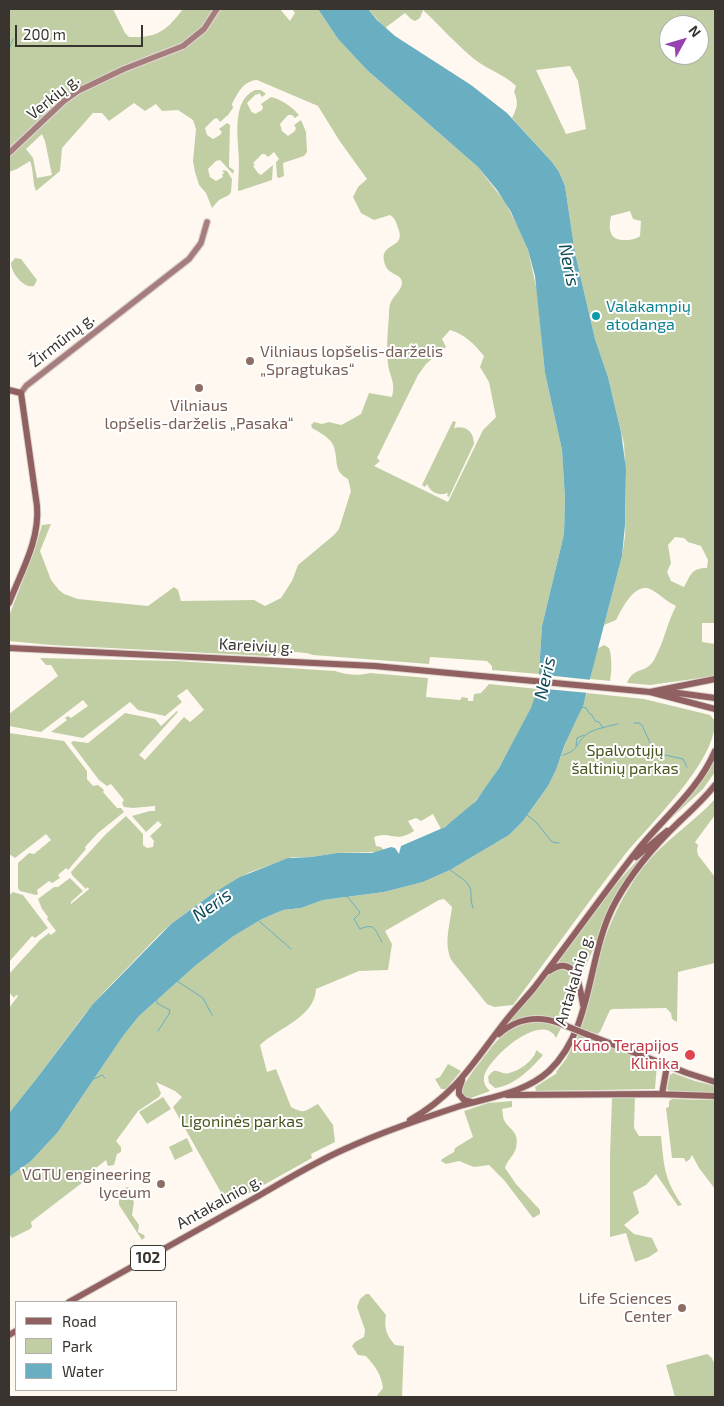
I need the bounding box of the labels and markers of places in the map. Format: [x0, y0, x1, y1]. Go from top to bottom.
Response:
place label: Valakampių atodanga [606, 297, 691, 335]
marker: Valakampių atodanga [590, 310, 602, 322]
place label: Vilniaus lopšelis-darželis „Spragtukas“ [260, 342, 443, 380]
marker: Vilniaus lopšelis-darželis „Spragtukas“ [244, 355, 256, 367]
marker: Vilniaus lopšelis-darželis „Pasaka“ [193, 382, 205, 394]
place label: Vilniaus lopšelis-darželis „Pasaka“ [104, 396, 294, 434]
place label: Kūno Terapijos Klinika [573, 1036, 679, 1074]
marker: Kūno Terapijos Klinika [683, 1048, 697, 1062]
place label: VGTU engineering lyceum [22, 1165, 151, 1203]
marker: VGTU engineering lyceum [155, 1178, 167, 1190]
place label: Life Sciences Center [579, 1289, 672, 1327]
marker: Life Sciences Center [676, 1302, 688, 1314]

